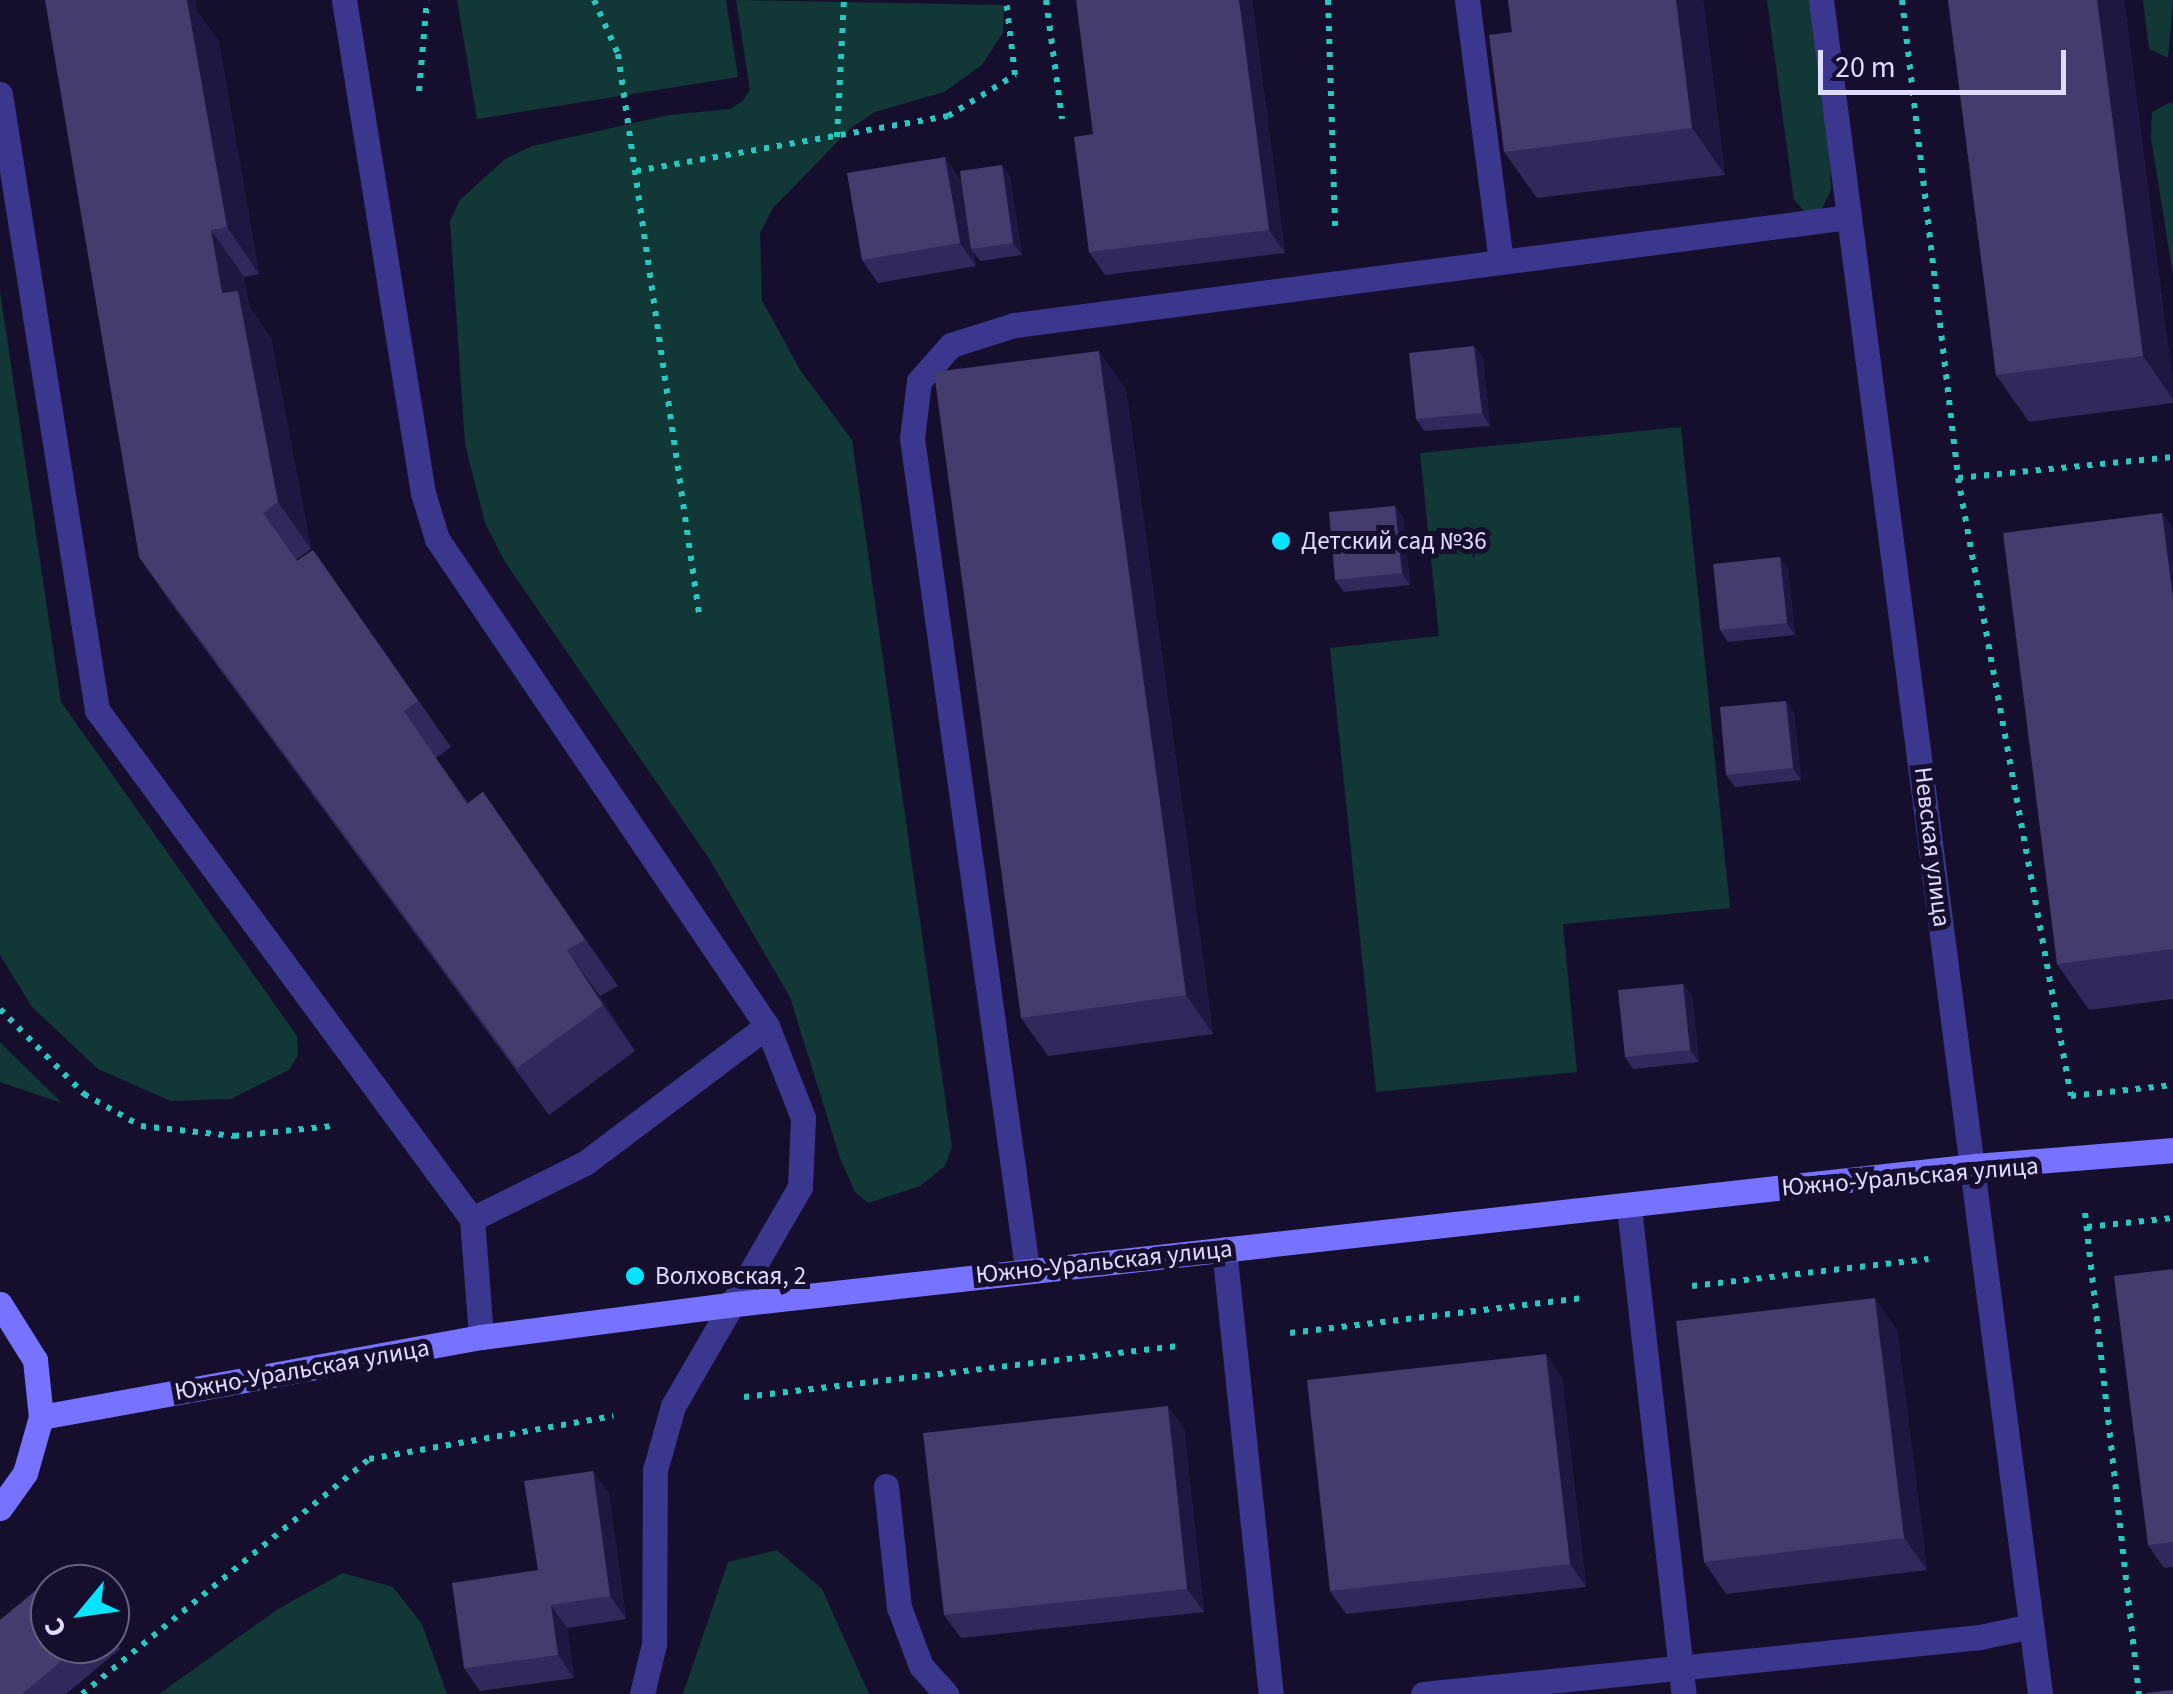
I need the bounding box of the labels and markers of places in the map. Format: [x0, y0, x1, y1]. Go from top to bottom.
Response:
place label: Детский сад №36 [1301, 526, 1487, 556]
marker: Детский сад №36 [1270, 530, 1292, 552]
place label: Волховская, 2 [655, 1261, 806, 1291]
marker: Волховская, 2 [624, 1265, 646, 1287]

